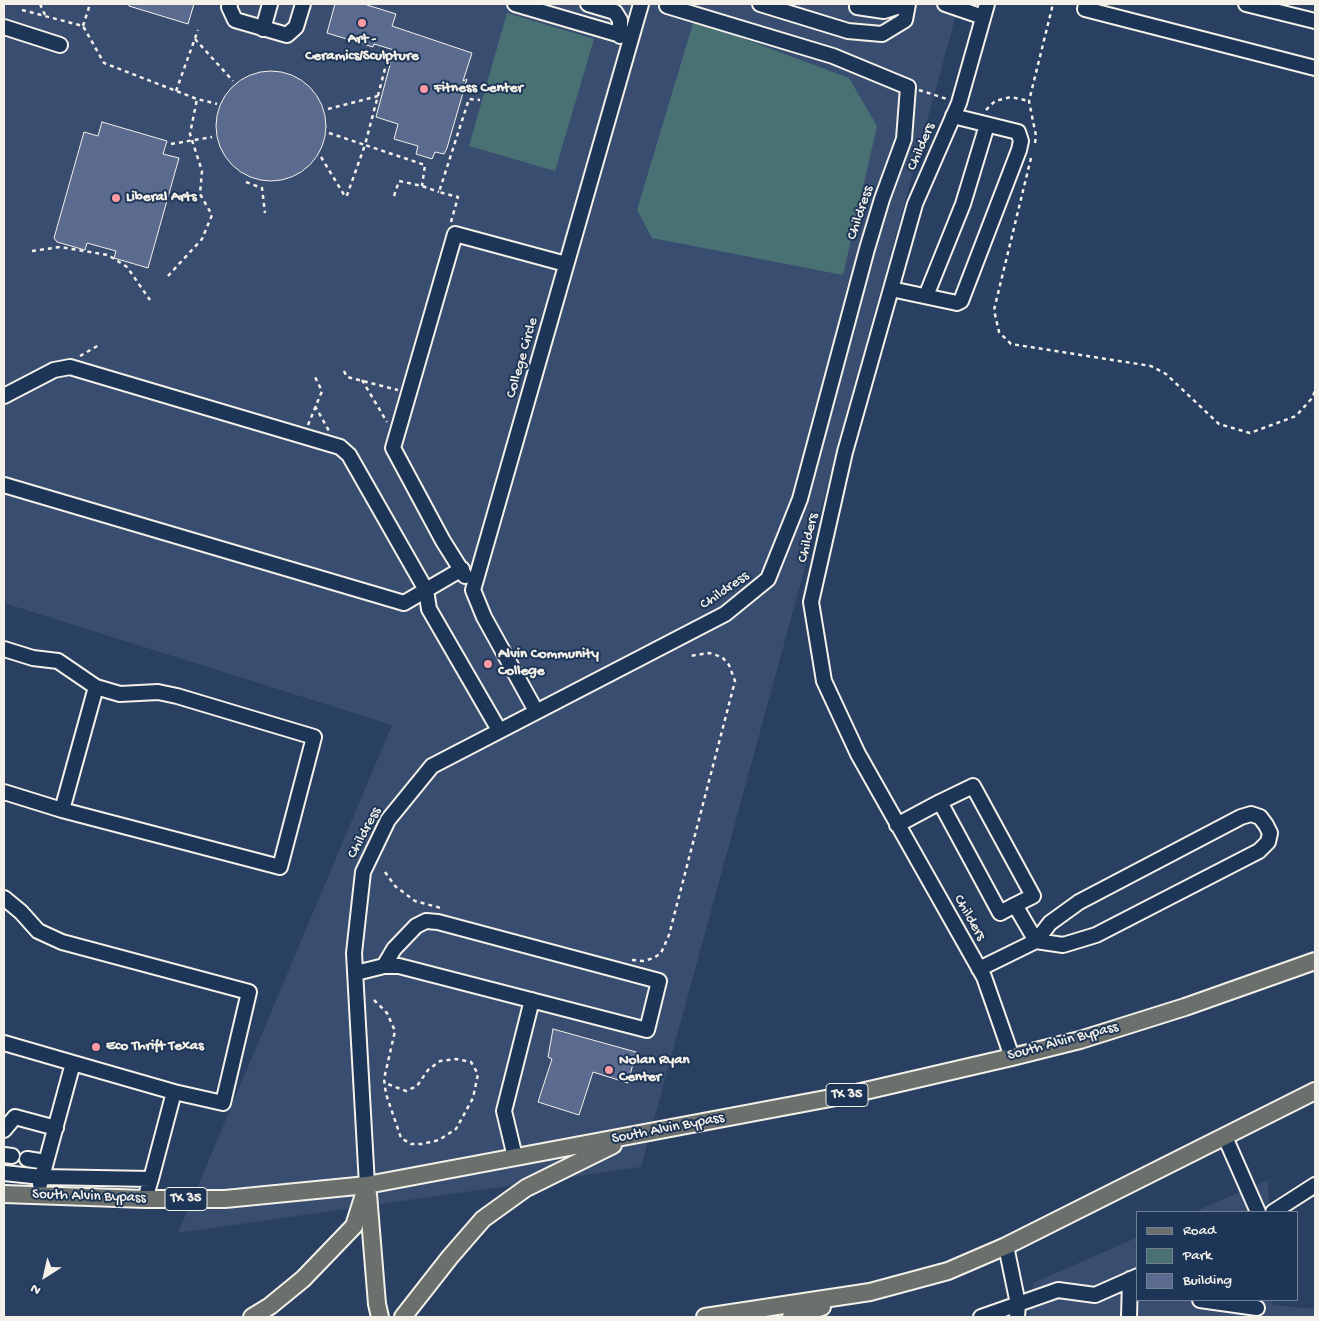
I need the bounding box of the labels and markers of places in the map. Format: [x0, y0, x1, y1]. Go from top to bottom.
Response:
marker: Art - Ceramics/Sculpture [356, 17, 368, 29]
place label: Art - Ceramics/Sculpture [305, 31, 419, 66]
place label: Fitness Center [434, 80, 523, 98]
marker: Fitness Center [418, 83, 430, 95]
place label: Liberal Arts [126, 189, 197, 207]
marker: Liberal Arts [110, 192, 122, 204]
place label: Alvin Community College [498, 646, 599, 681]
marker: Alvin Community College [482, 658, 494, 670]
place label: Eco Thrift Texas [106, 1038, 204, 1056]
marker: Eco Thrift Texas [90, 1041, 102, 1053]
place label: Nolan Ryan Center [619, 1052, 690, 1087]
marker: Nolan Ryan Center [603, 1064, 615, 1076]

